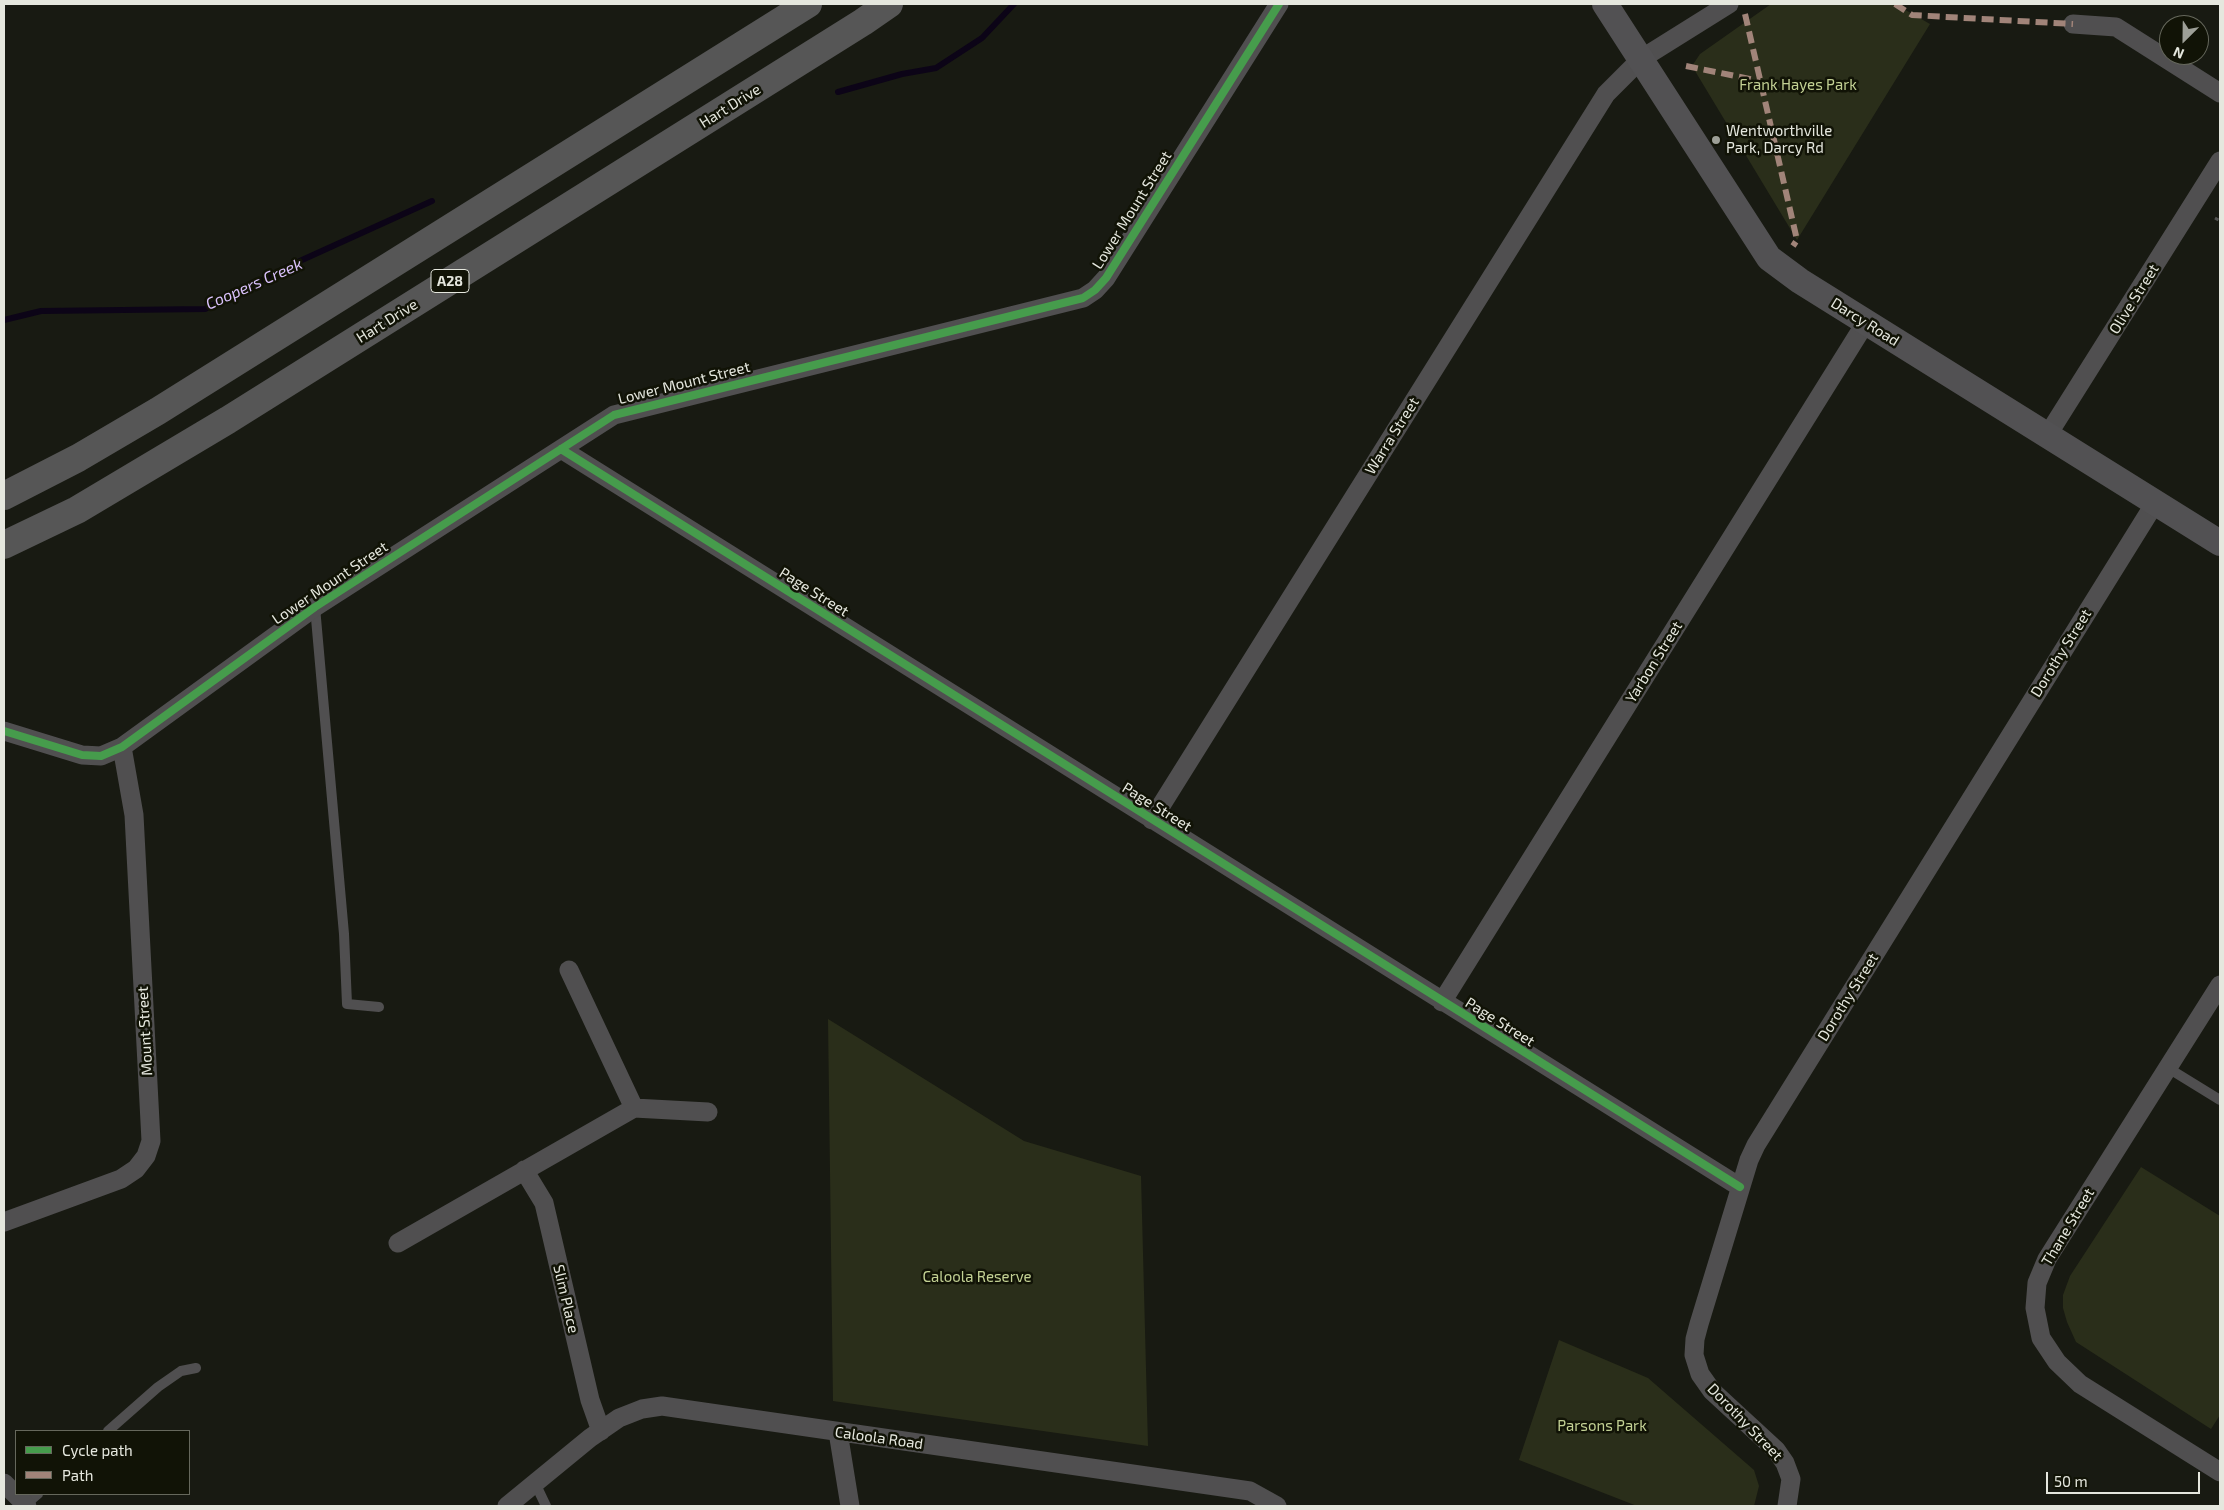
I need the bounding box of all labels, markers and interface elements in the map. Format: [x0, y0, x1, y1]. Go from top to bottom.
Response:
north arrow [2159, 15, 2209, 65]
text: N [2170, 44, 2186, 63]
park label: Frank Hayes Park [1739, 76, 1857, 94]
street label: Hart Drive [696, 80, 764, 132]
place label: Wentworthville Park, Darcy Rd [1726, 122, 1832, 157]
marker: Wentworthville Park, Darcy Rd [1710, 134, 1722, 146]
street label: Lower Mount Street [1088, 148, 1176, 272]
water label: Coopers Creek [203, 254, 305, 314]
street label: Olive Street [2105, 261, 2163, 337]
road number: A28 [431, 270, 469, 292]
street label: Darcy Road [1828, 294, 1902, 350]
street label: Hart Drive [353, 295, 421, 347]
street label: Lower Mount Street [616, 358, 752, 408]
street label: Warra Street [1361, 394, 1423, 478]
street label: Lower Mount Street [269, 538, 391, 628]
street label: Page Street [776, 564, 852, 620]
street label: Dorothy Street [2027, 606, 2095, 700]
street label: Yarbon Street [1622, 618, 1686, 706]
street label: Page Street [1119, 779, 1195, 835]
street label: Dorothy Street [1814, 950, 1882, 1044]
street label: Mount Street [134, 986, 156, 1076]
street label: Page Street [1462, 994, 1538, 1050]
street label: Thane Street [2038, 1185, 2098, 1269]
street label: Slim Place [549, 1263, 583, 1335]
park label: Caloola Reserve [922, 1268, 1032, 1286]
street label: Dorothy Street [1704, 1380, 1786, 1464]
park label: Parsons Park [1557, 1417, 1647, 1435]
street label: Caloola Road [834, 1423, 924, 1453]
legend [15, 1430, 190, 1495]
text: Cycle path [62, 1441, 133, 1459]
scale bar [2049, 1462, 2203, 1494]
text: Path [62, 1466, 93, 1484]
text: 50 m [2054, 1472, 2088, 1490]

